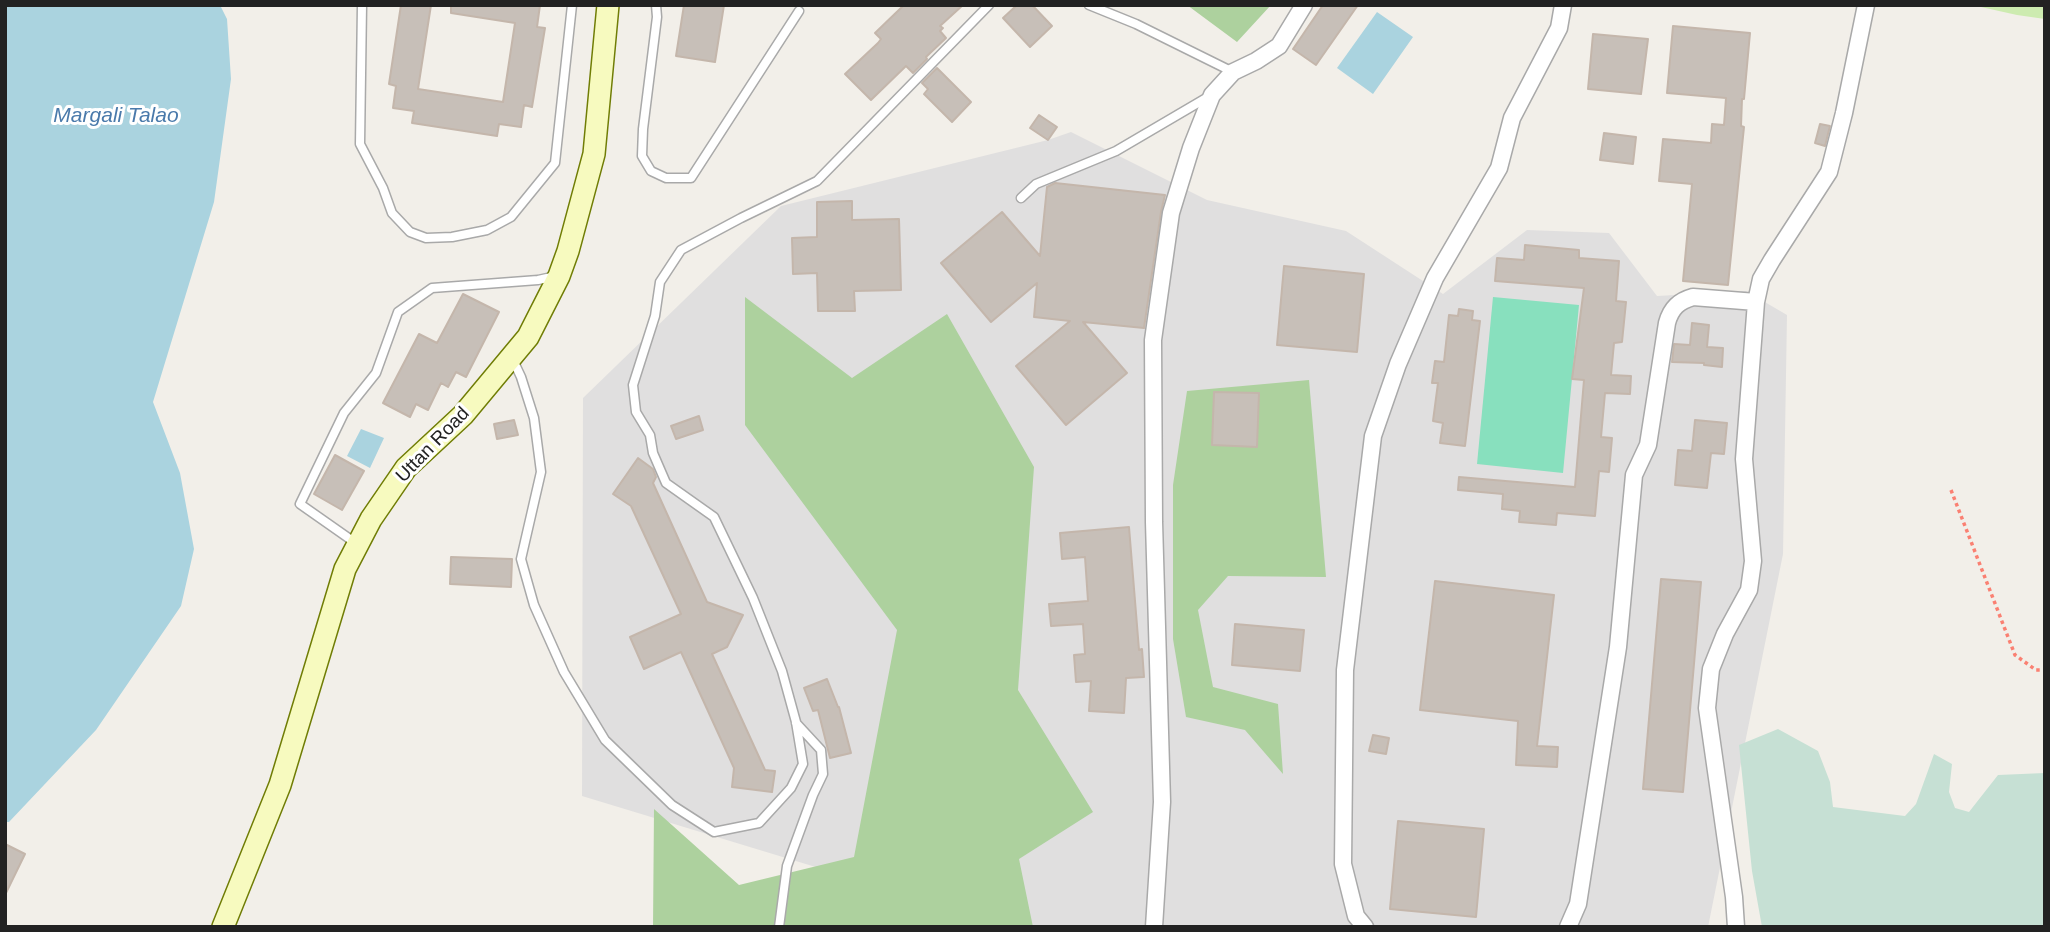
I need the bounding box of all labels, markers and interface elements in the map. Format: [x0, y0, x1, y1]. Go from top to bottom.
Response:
water label: Margali Talao [53, 103, 179, 129]
street label: Uttan Road [391, 403, 475, 487]

